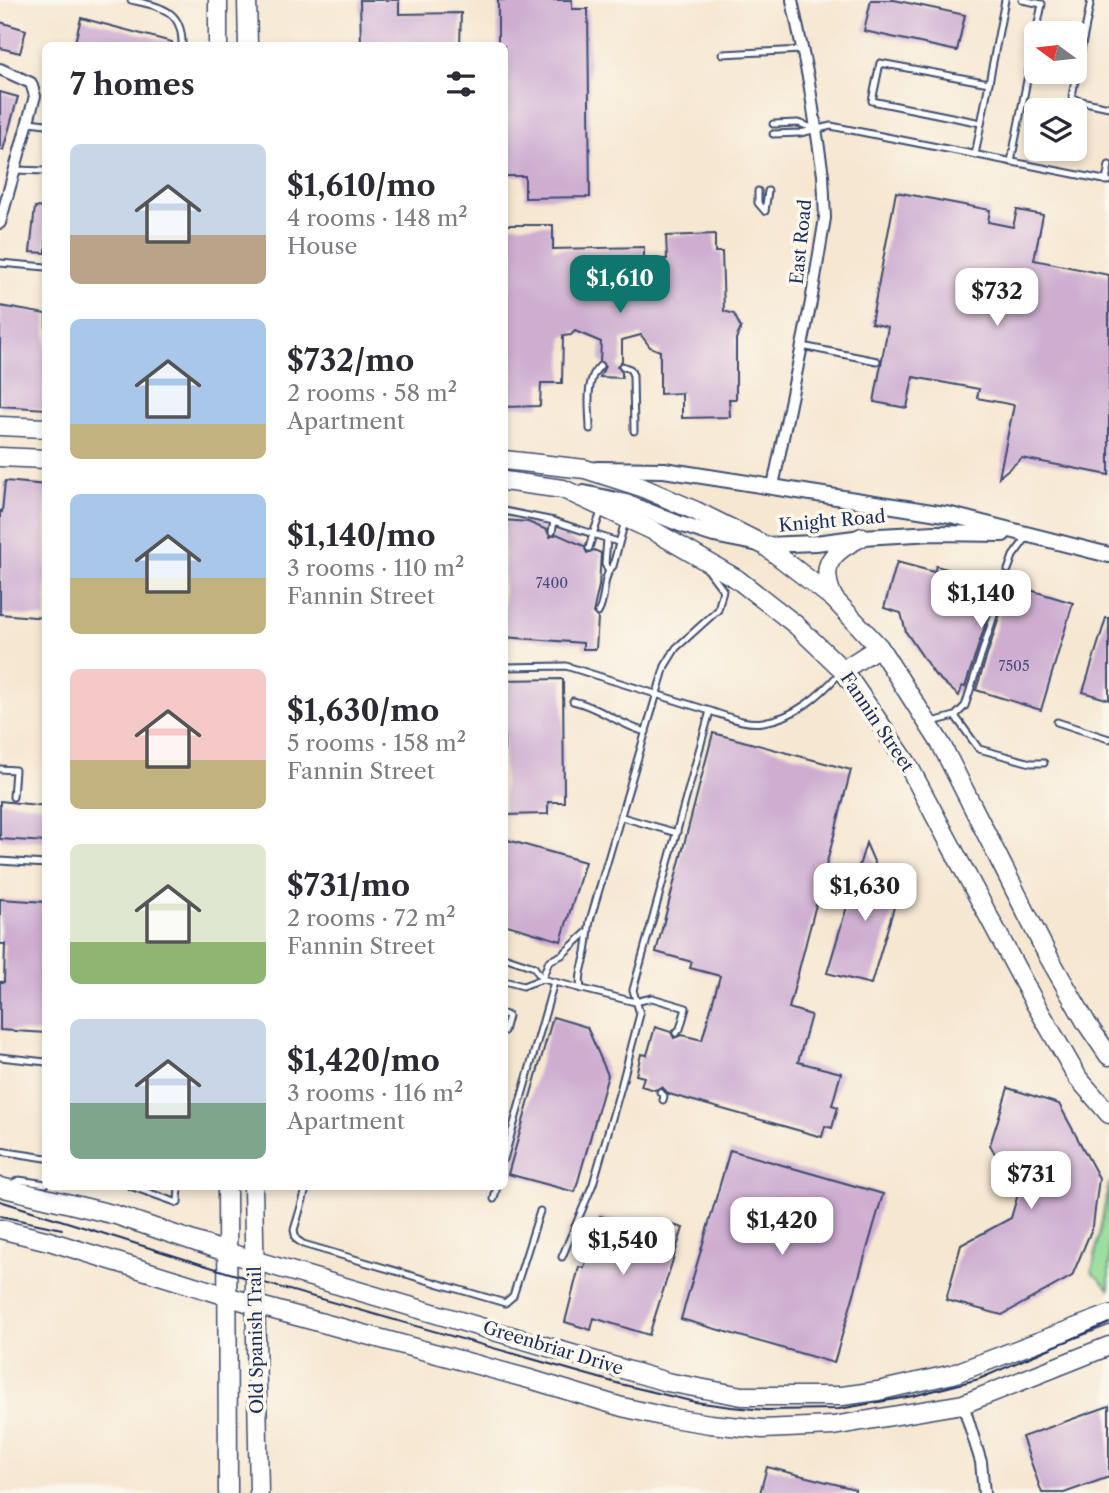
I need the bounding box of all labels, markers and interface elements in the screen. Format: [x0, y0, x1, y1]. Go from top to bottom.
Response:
north arrow [1024, 21, 1087, 84]
map controls [1024, 21, 1087, 161]
icon: filters [442, 65, 480, 103]
text: 7 homes [70, 66, 195, 103]
button: layers [1024, 98, 1087, 161]
text: $1,610/mo [287, 167, 435, 204]
icon: home [126, 172, 210, 256]
street label: East Road [786, 198, 816, 286]
text: 4 rooms · 148 m² [287, 204, 468, 232]
text: House [287, 232, 357, 260]
pin: $1,610 [563, 256, 677, 315]
text: $1,610 [586, 264, 654, 292]
pin: $732 [956, 268, 1038, 328]
text: $732 [971, 277, 1023, 305]
text: $732/mo [287, 342, 414, 379]
icon: home [126, 347, 210, 431]
text: 2 rooms · 58 m² [287, 379, 457, 407]
text: Apartment [287, 407, 405, 435]
street label: Knight Road [778, 505, 886, 537]
text: $1,140/mo [287, 517, 436, 554]
icon: home [126, 522, 210, 606]
text: 3 rooms · 110 m² [287, 554, 464, 582]
pin: $1,140 [924, 570, 1038, 630]
house number: 7400 [536, 574, 568, 592]
text: $1,140 [947, 579, 1015, 607]
text: Fannin Street [287, 582, 435, 610]
house number: 7505 [999, 657, 1029, 675]
street label: Fannin Street [836, 668, 919, 777]
text: $1,630/mo [287, 692, 439, 729]
icon: home [126, 697, 210, 781]
text: 5 rooms · 158 m² [287, 729, 466, 757]
text: Fannin Street [287, 757, 435, 785]
pin: $1,630 [808, 864, 922, 923]
text: $731/mo [287, 867, 410, 904]
icon: home [126, 872, 210, 956]
text: $1,630 [830, 872, 900, 900]
text: 2 rooms · 72 m² [287, 904, 456, 932]
text: Fannin Street [287, 932, 435, 960]
text: $1,420/mo [287, 1042, 440, 1079]
icon: home [126, 1047, 210, 1131]
text: 3 rooms · 116 m² [287, 1079, 463, 1107]
text: Apartment [287, 1107, 405, 1135]
pin: $731 [990, 1152, 1072, 1211]
text: $731 [1007, 1160, 1055, 1188]
pin: $1,420 [725, 1198, 839, 1257]
text: $1,420 [746, 1206, 818, 1234]
pin: $1,540 [566, 1218, 680, 1277]
text: $1,540 [588, 1226, 658, 1254]
street label: Old Spanish Trail [244, 1266, 268, 1414]
street label: Greenbriar Drive [480, 1316, 626, 1380]

